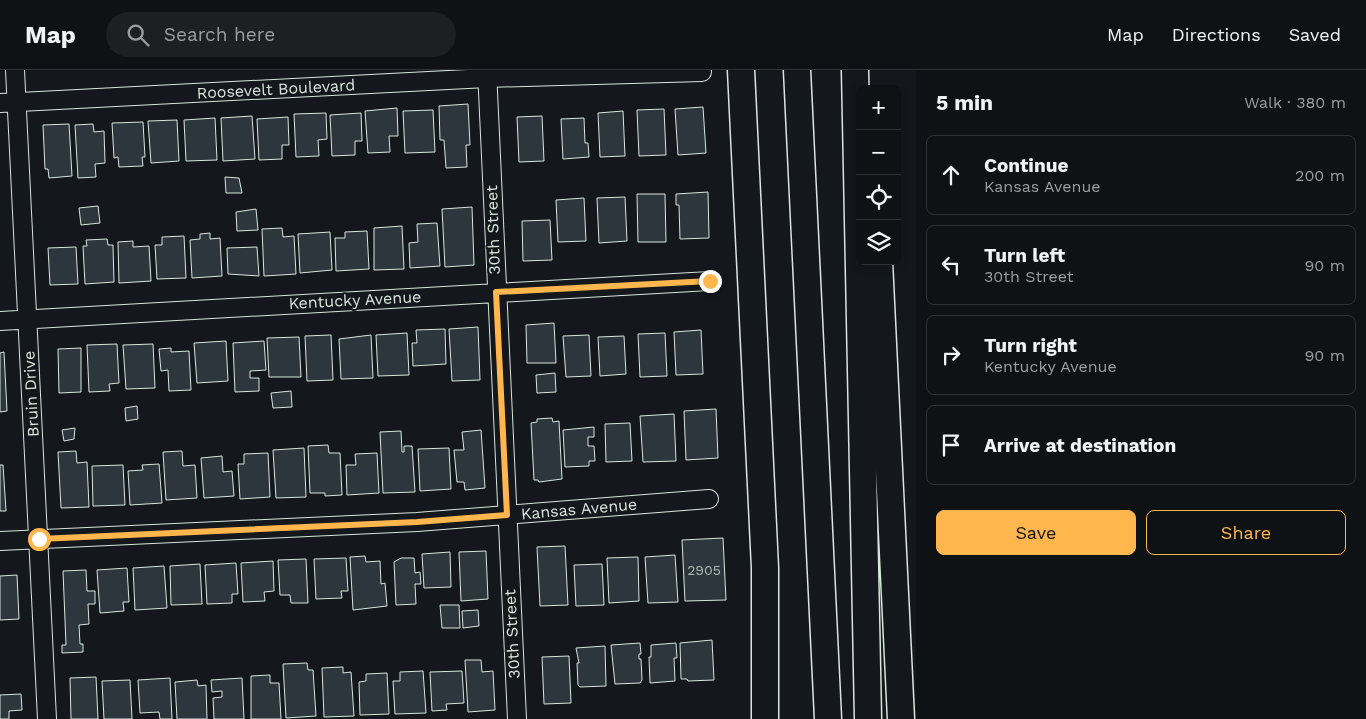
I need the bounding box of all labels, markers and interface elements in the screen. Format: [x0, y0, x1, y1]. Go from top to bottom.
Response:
search box [106, 12, 456, 57]
text: Map [25, 21, 76, 49]
icon: search [124, 21, 152, 49]
text: Search here [164, 23, 275, 46]
text: Map [1107, 24, 1144, 45]
text: Directions [1172, 24, 1261, 45]
text: Saved [1289, 24, 1341, 45]
street label: Roosevelt Boulevard [196, 75, 356, 103]
map controls [856, 85, 901, 265]
button: + [856, 85, 901, 130]
text: 5 min [936, 90, 993, 115]
text: Walk · 380 m [1244, 93, 1346, 112]
button: − [856, 130, 901, 175]
text: Continue [984, 154, 1068, 177]
icon: ahead [937, 161, 965, 189]
text: 200 m [1295, 166, 1345, 185]
button: locate [856, 175, 901, 220]
text: Kansas Avenue [984, 177, 1101, 196]
street label: 30th Street [482, 185, 504, 275]
button: layers [856, 220, 901, 265]
text: Turn left [984, 244, 1065, 267]
icon: left [937, 251, 965, 279]
text: 90 m [1304, 256, 1345, 275]
text: 30th Street [984, 267, 1074, 286]
route end [699, 270, 722, 293]
street label: Kentucky Avenue [288, 287, 422, 313]
text: Turn right [984, 334, 1077, 357]
icon: right [937, 341, 965, 369]
text: 90 m [1304, 346, 1345, 365]
street label: Bruin Drive [19, 350, 43, 438]
text: Kentucky Avenue [984, 357, 1117, 376]
icon: arrive [937, 431, 965, 459]
text: Arrive at destination [984, 434, 1176, 457]
street label: Kansas Avenue [520, 494, 638, 524]
button: Save [936, 510, 1136, 555]
button: Share [1146, 510, 1346, 555]
route start [28, 528, 51, 551]
house number: 2905 [687, 562, 721, 578]
street label: 30th Street [500, 589, 524, 679]

